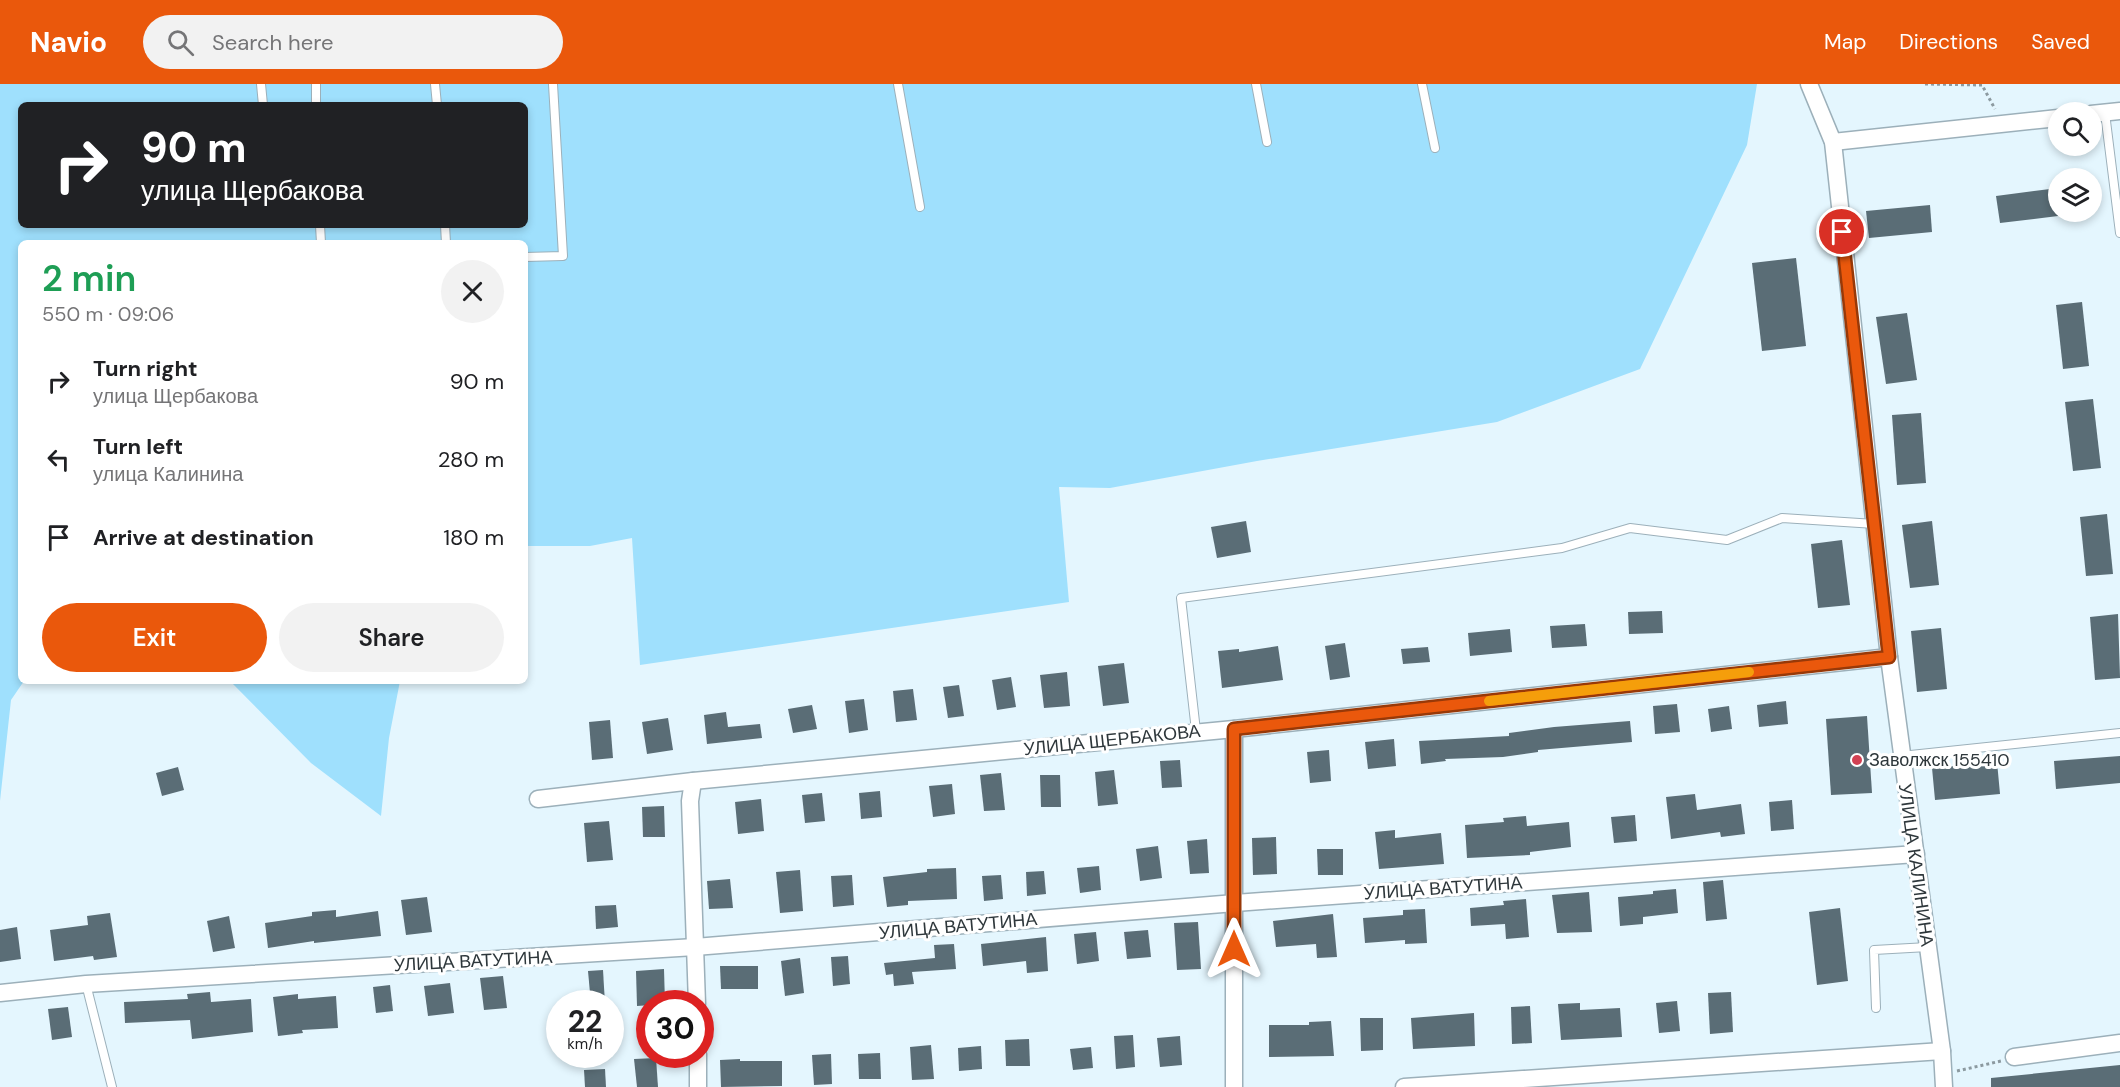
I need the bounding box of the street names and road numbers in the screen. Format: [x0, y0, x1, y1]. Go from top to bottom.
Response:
street label: УЛИЦА ЩЕРБАКОВА [1022, 719, 1202, 761]
street label: УЛИЦА КАЛИНИНА [1893, 782, 1939, 948]
street label: УЛИЦА ВАТУТИНА [1363, 870, 1523, 906]
street label: УЛИЦА ВАТУТИНА [878, 907, 1038, 945]
street label: УЛИЦА ВАТУТИНА [393, 945, 553, 977]

